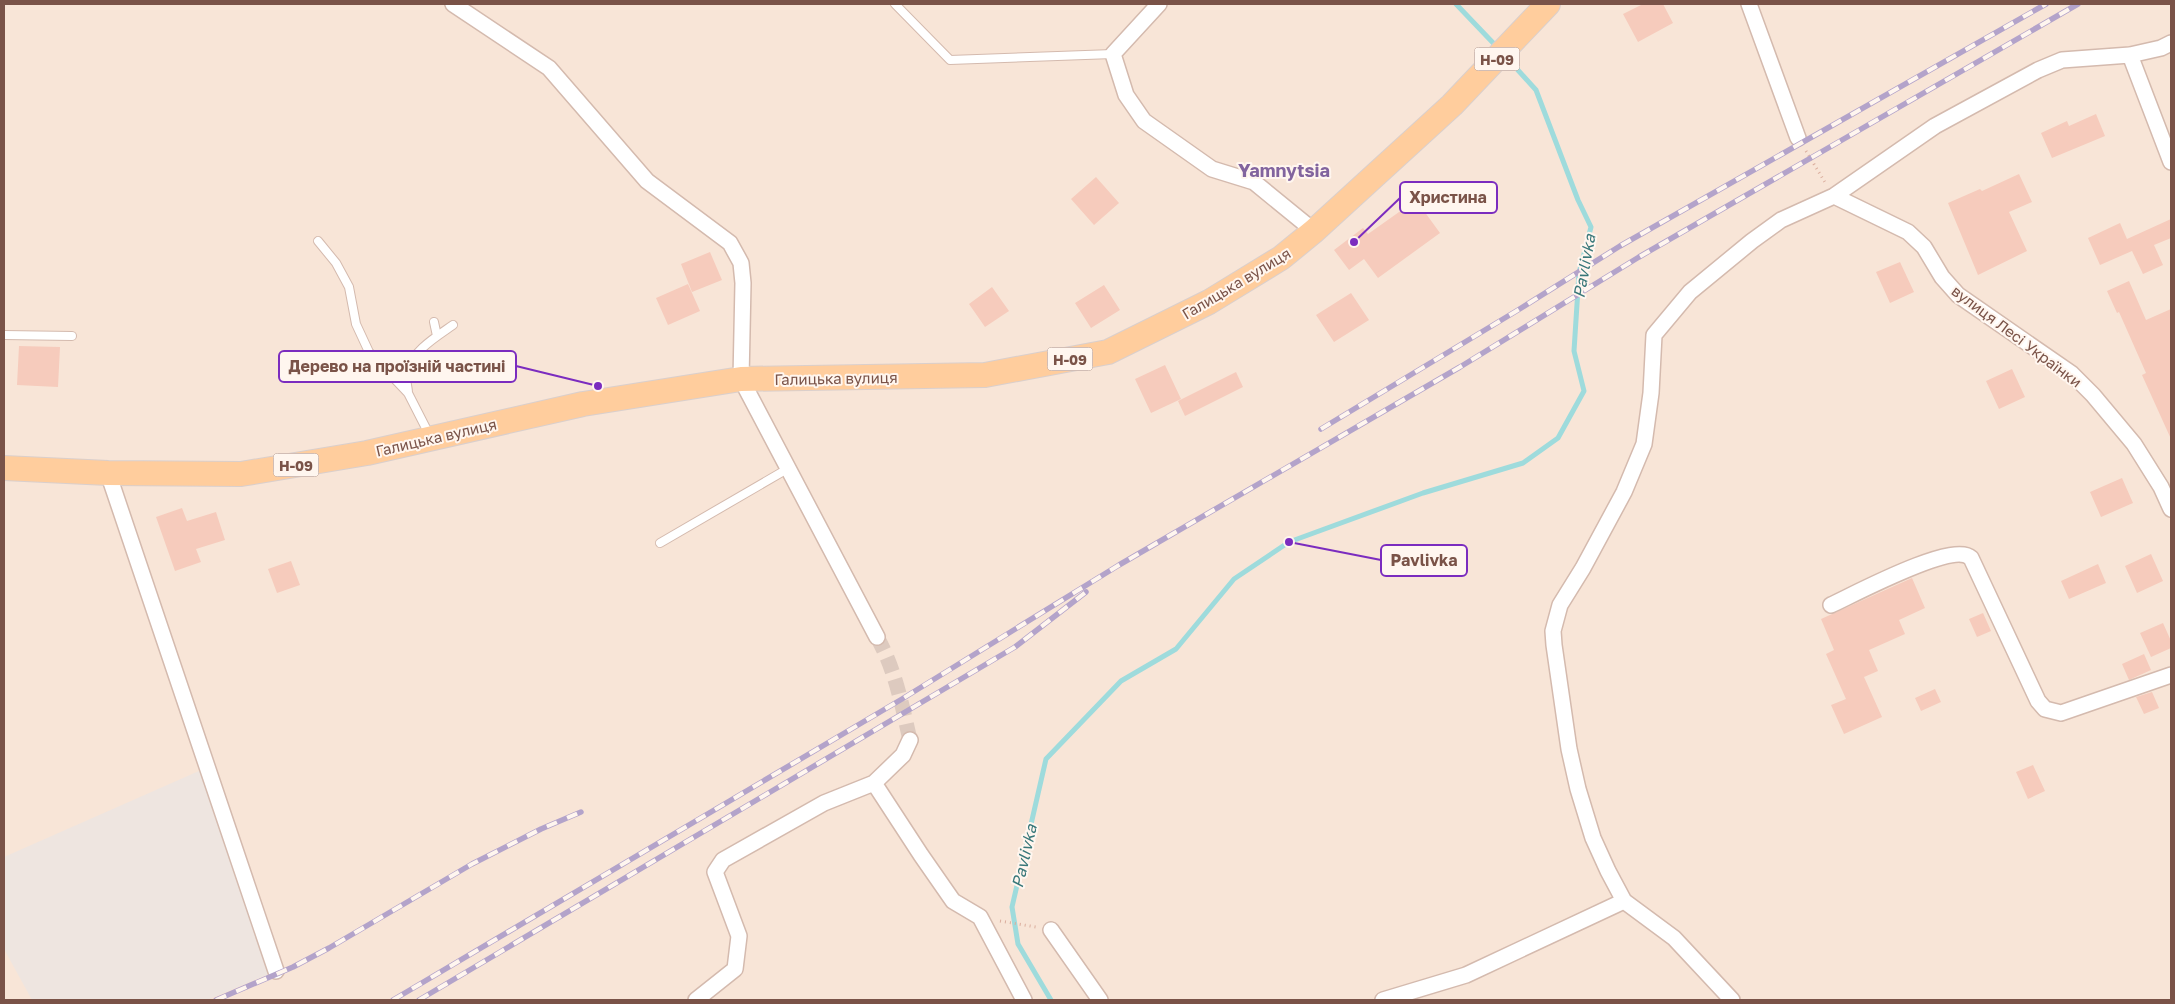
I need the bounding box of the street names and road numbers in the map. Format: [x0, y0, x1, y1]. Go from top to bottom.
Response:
road number: Н-09 [1474, 48, 1520, 70]
street label: Галицька вулиця [1178, 244, 1294, 322]
street label: вулиця Лесі Українки [1948, 281, 2086, 391]
road number: Н-09 [1048, 348, 1092, 370]
street label: Галицька вулиця [774, 368, 898, 388]
street label: Галицька вулиця [374, 414, 498, 460]
road number: Н-09 [274, 454, 318, 476]

